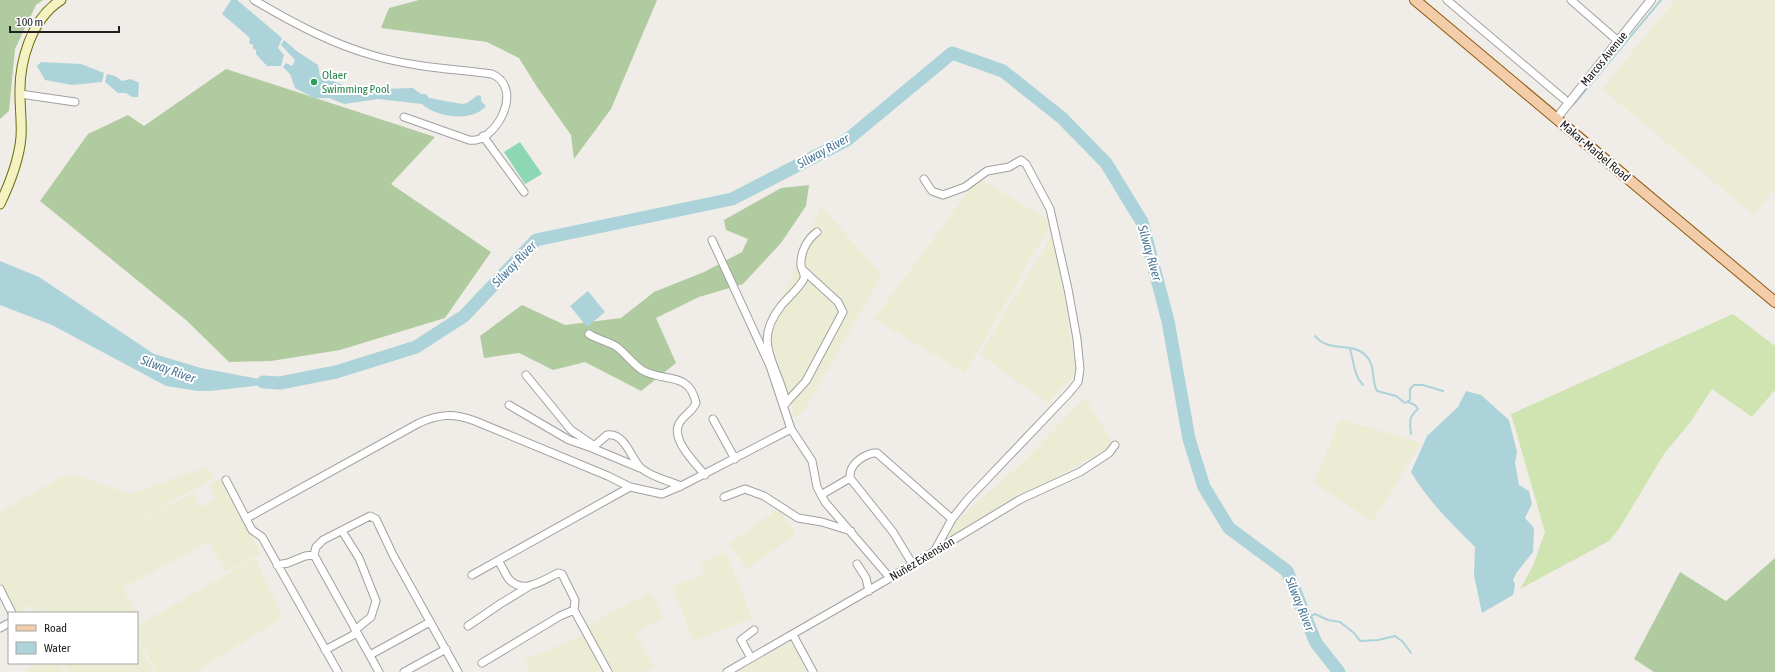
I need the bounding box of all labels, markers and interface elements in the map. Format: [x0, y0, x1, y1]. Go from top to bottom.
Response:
scale bar [10, 8, 119, 34]
text: 100 m [16, 15, 43, 29]
street label: Marcos Avenue [1578, 29, 1630, 89]
place label: Olaer Swimming Pool [322, 68, 391, 96]
marker: Olaer Swimming Pool [309, 77, 319, 87]
street label: Makar-Marbel Road [1557, 118, 1633, 184]
water label: Silway River [794, 130, 853, 172]
water label: Silway River [1135, 223, 1165, 284]
water label: Silway River [488, 237, 540, 290]
water label: Silway River [138, 352, 198, 386]
street label: Nuñez Extension [887, 534, 957, 584]
water label: Silway River [1282, 574, 1318, 634]
legend [8, 612, 138, 664]
text: Road [44, 621, 67, 635]
text: Water [44, 641, 71, 655]

